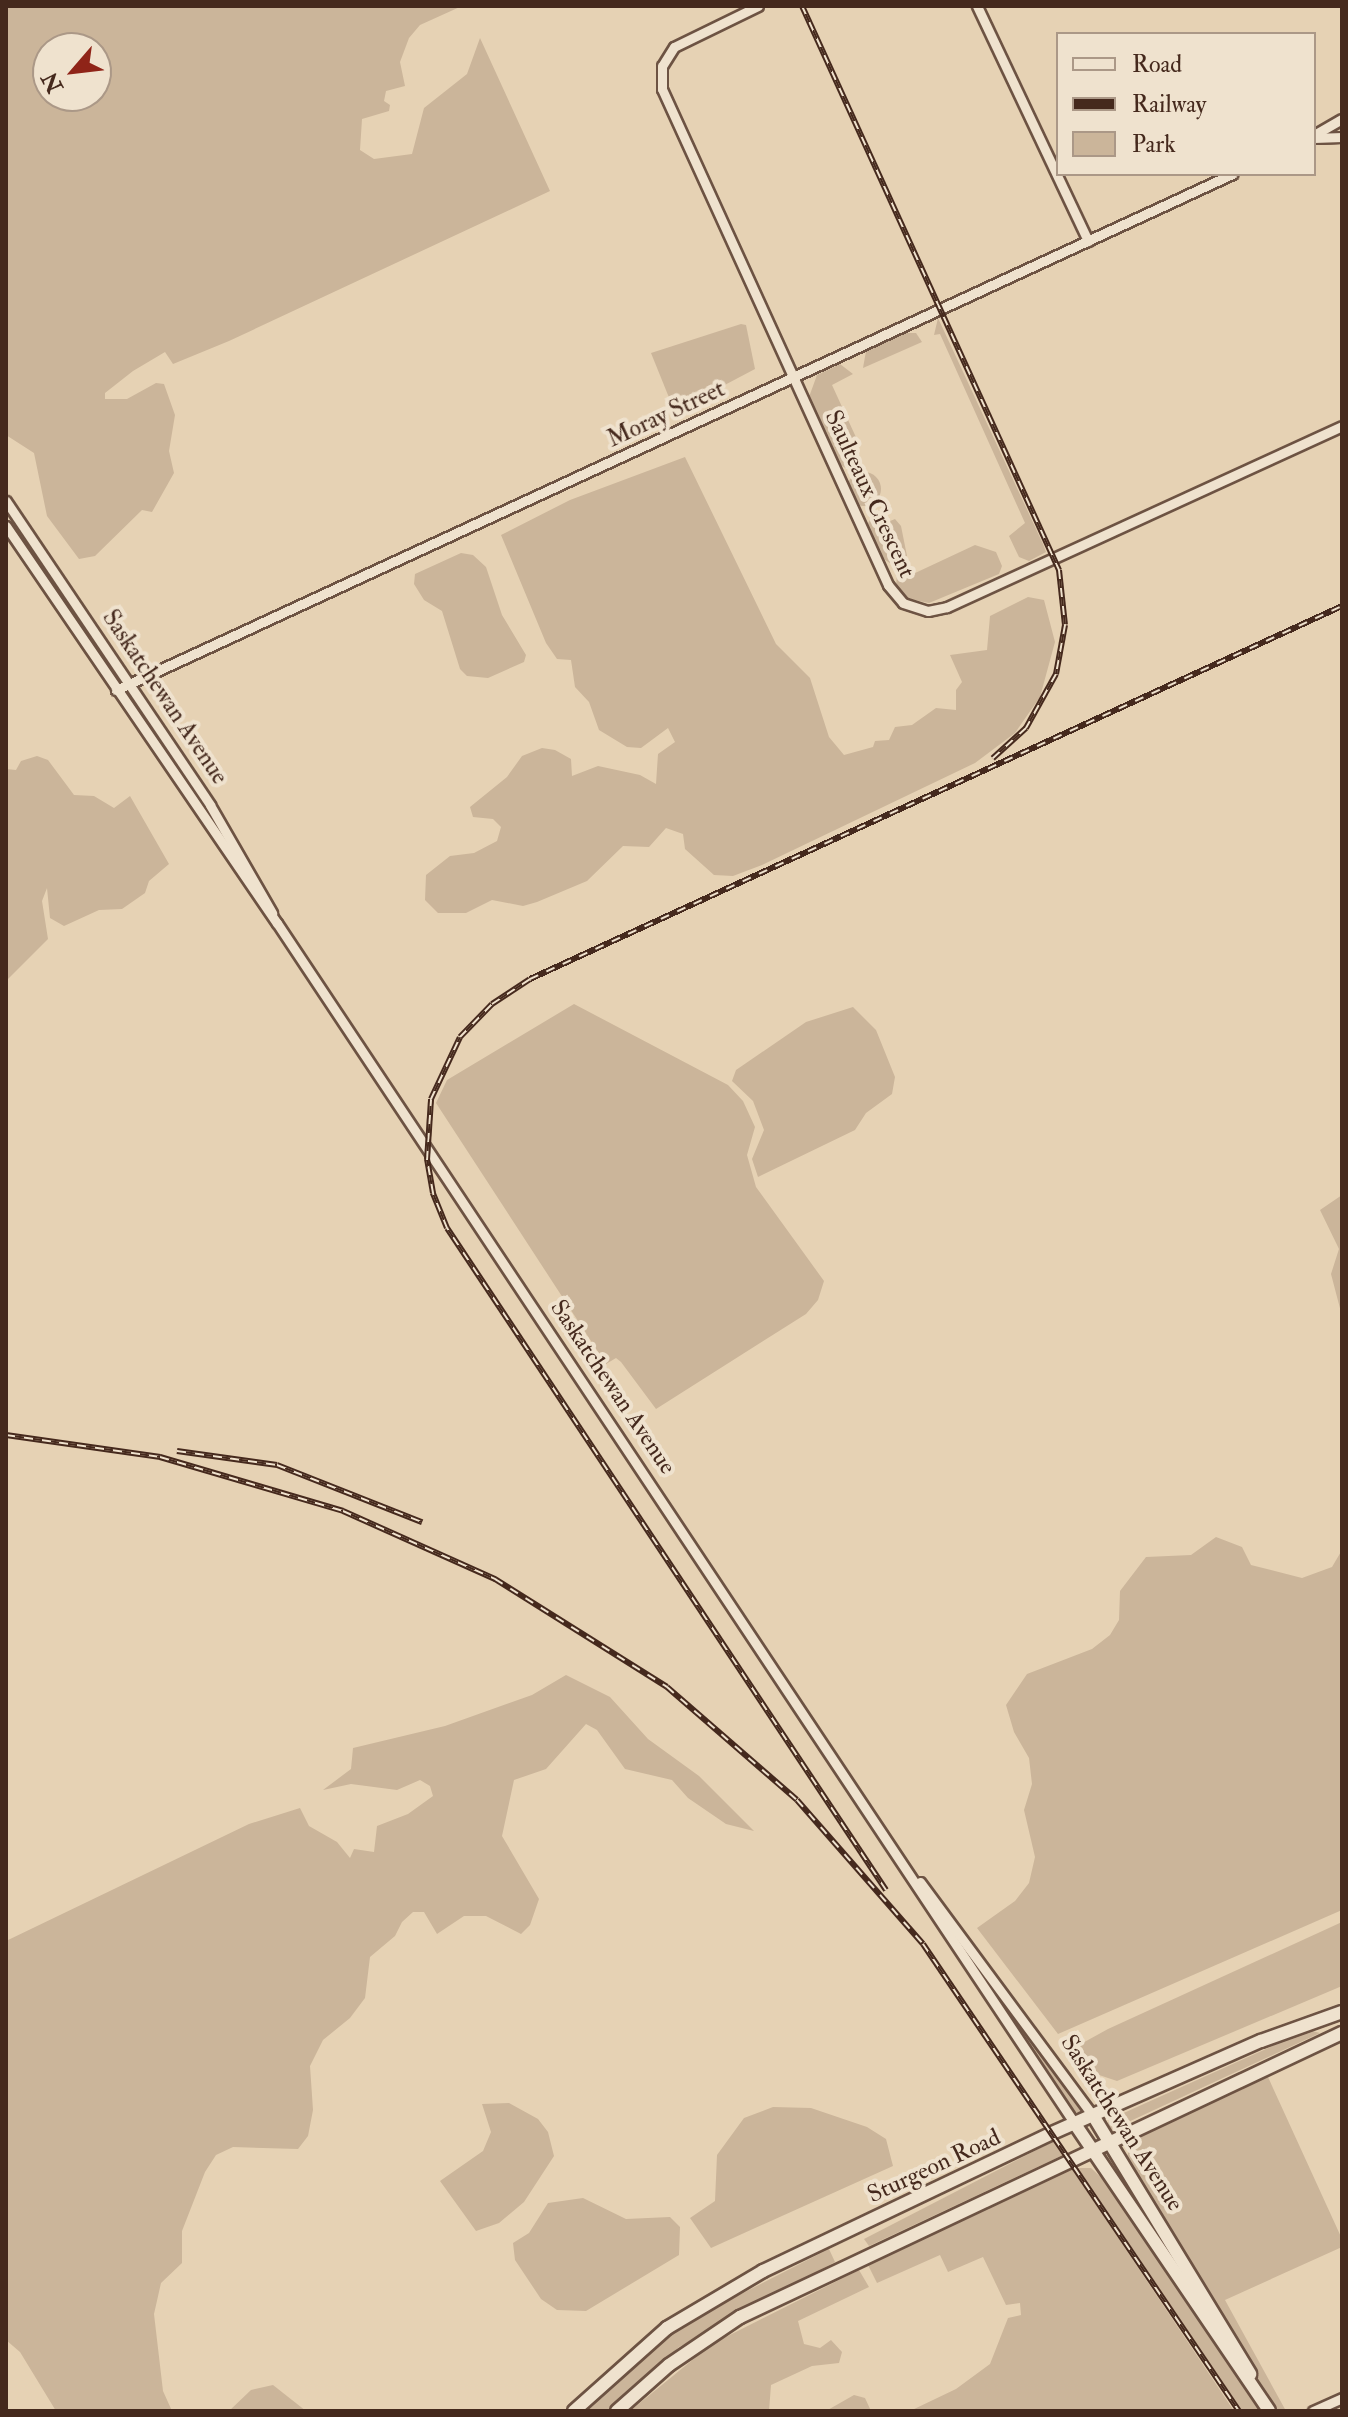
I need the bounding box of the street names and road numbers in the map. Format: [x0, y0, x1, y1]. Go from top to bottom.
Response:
street label: Moray Street [603, 374, 729, 454]
street label: Saulteaux Crescent [819, 406, 921, 582]
street label: Saskatchewan Avenue [96, 604, 234, 790]
street label: Saskatchewan Avenue [544, 1294, 682, 1480]
street label: Saskatchewan Avenue [1054, 2030, 1190, 2216]
street label: Sturgeon Road [863, 2123, 1005, 2209]

